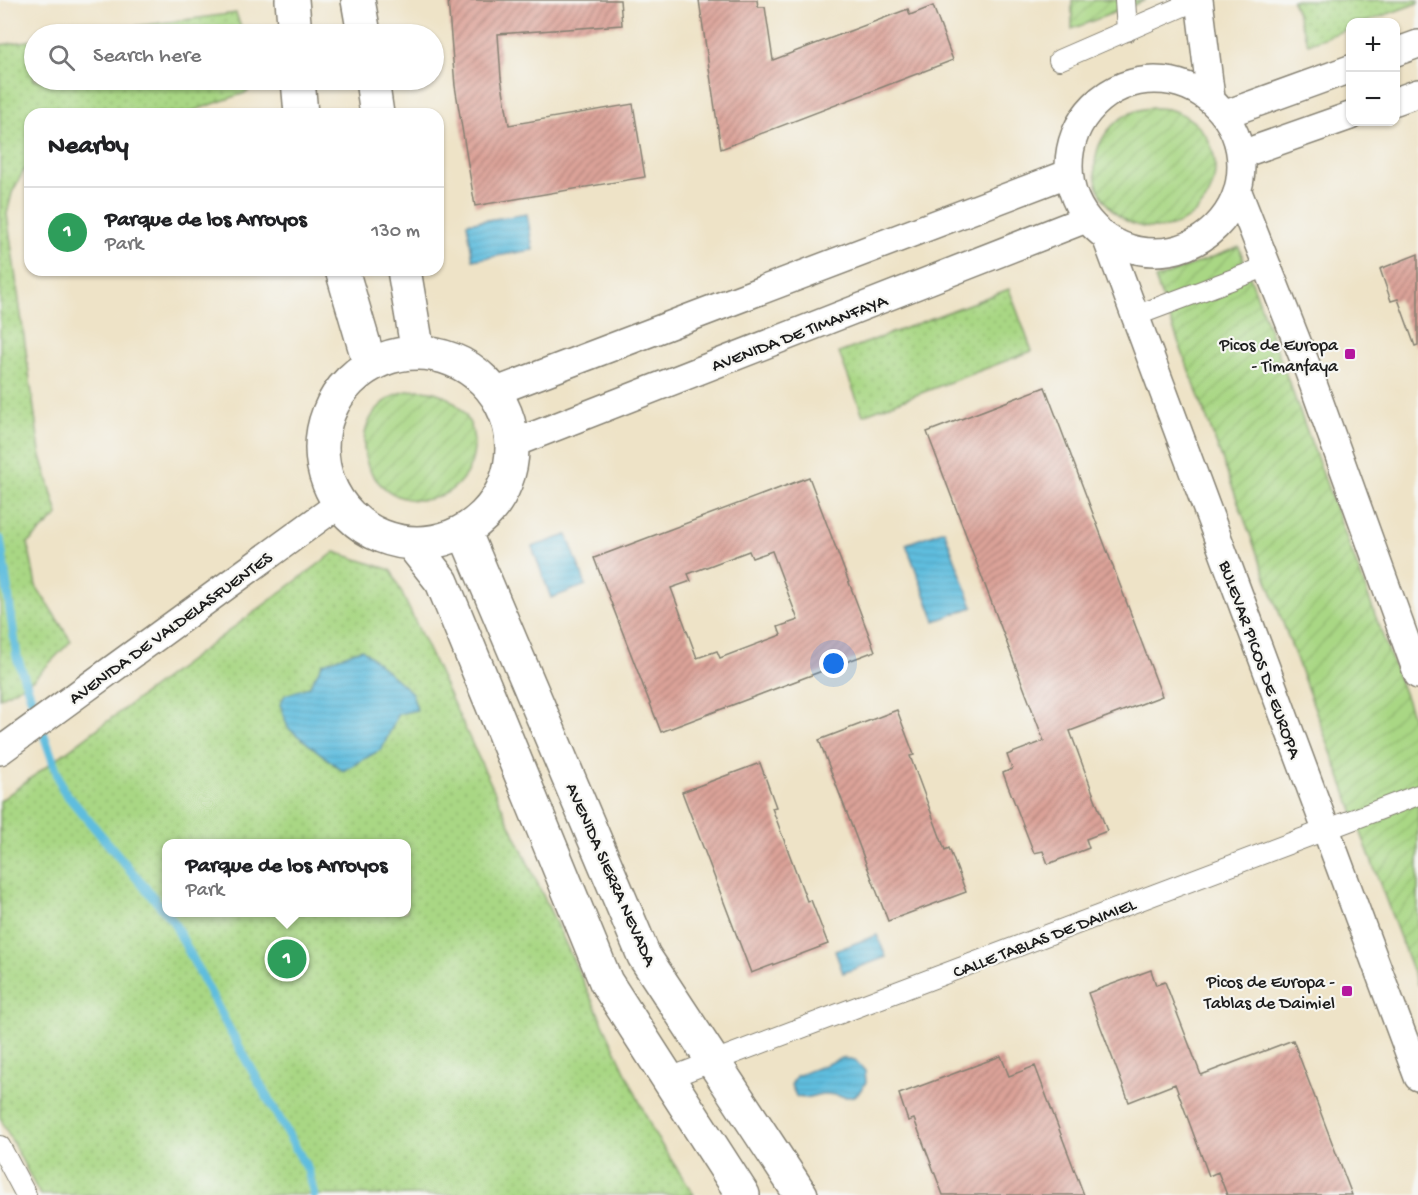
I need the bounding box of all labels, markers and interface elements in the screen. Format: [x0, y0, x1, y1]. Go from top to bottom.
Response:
map controls [1346, 18, 1400, 126]
button: + [1346, 18, 1400, 72]
search box [24, 24, 444, 90]
icon: search [45, 41, 78, 74]
text: Search here [93, 44, 201, 70]
button: − [1346, 72, 1400, 126]
text: Nearby [48, 132, 129, 163]
text: Parque de los Arroyos [105, 208, 307, 234]
text: 1 [63, 221, 72, 244]
text: 130 m [371, 221, 420, 244]
text: Park [105, 234, 143, 257]
street label: AVENIDA DE TIMANFAYA [709, 291, 892, 378]
place label: Picos de Europa - Timanfaya [1218, 336, 1339, 378]
marker: Picos de Europa - Timanfaya [1343, 347, 1357, 361]
street label: AVENIDA DE VALDELASFUENTES [66, 548, 278, 710]
street label: BULEVAR PICOS DE EUROPA [1213, 557, 1305, 763]
your location [819, 649, 848, 678]
street label: AVENIDA SIERRA NEVADA [560, 780, 660, 971]
popup [162, 839, 411, 917]
text: Parque de los Arroyos [186, 854, 387, 880]
text: Park [186, 880, 224, 903]
street label: CALLE TABLAS DE DAIMIEL [951, 894, 1141, 984]
pin: 1 [268, 936, 306, 982]
place label: Picos de Europa - Tablas de Daimiel [1203, 973, 1335, 1015]
marker: Picos de Europa - Tablas de Daimiel [1340, 984, 1354, 998]

